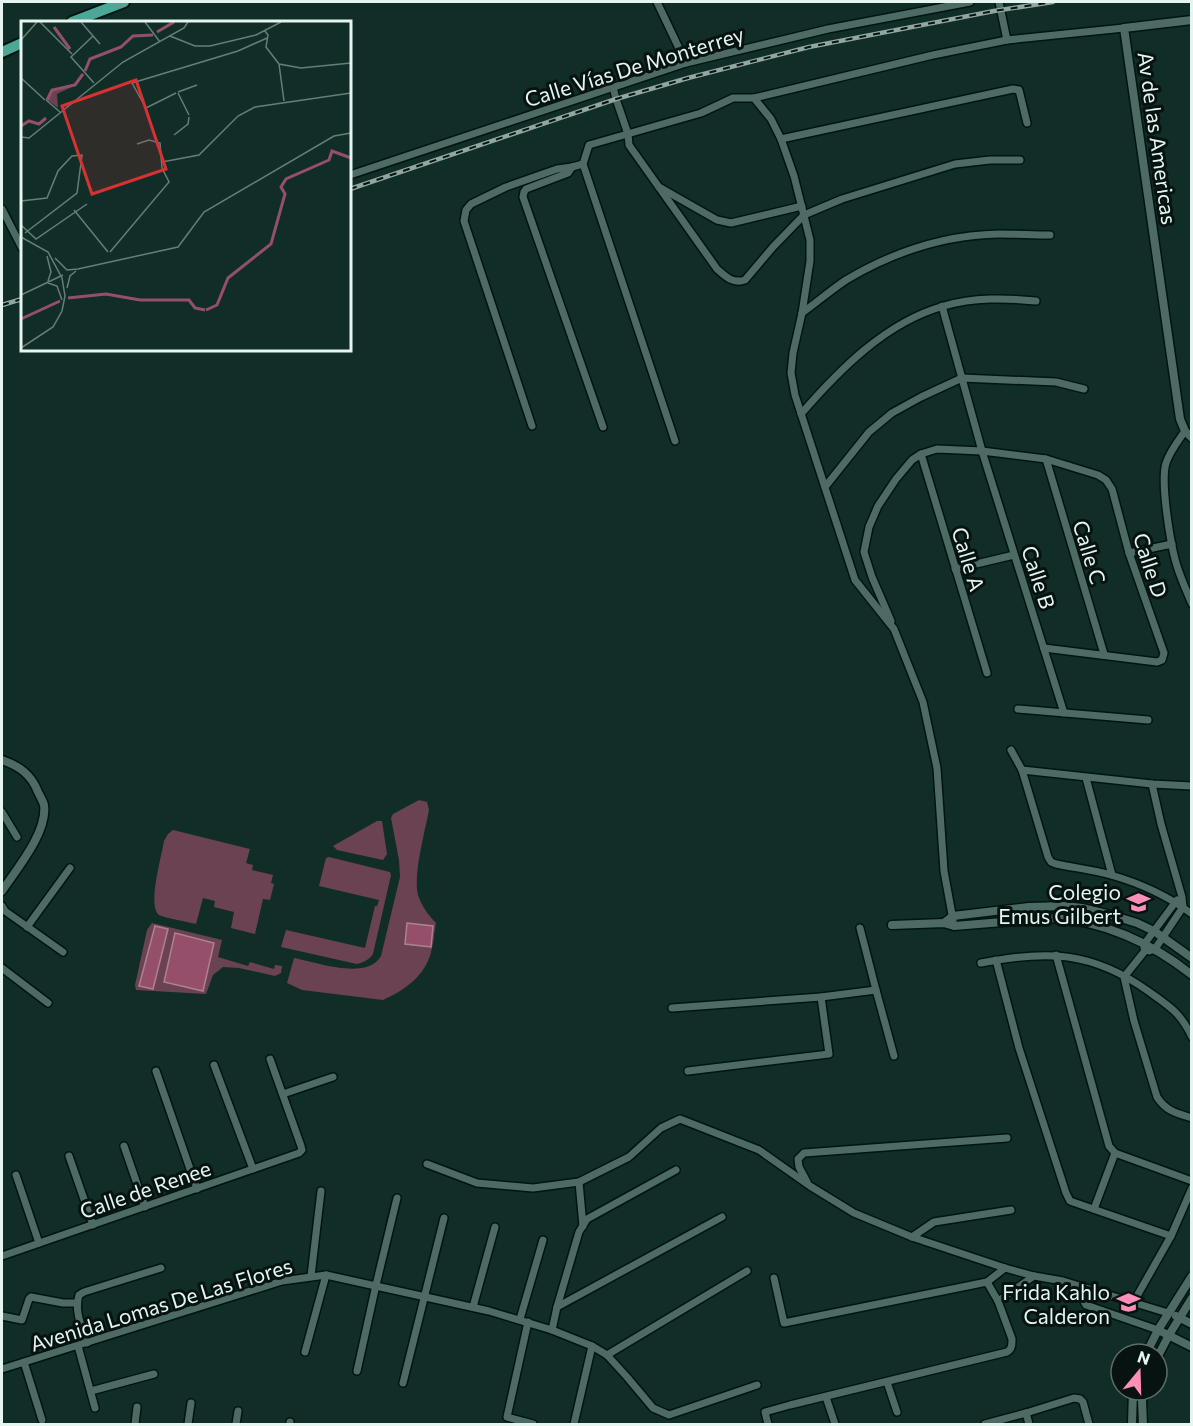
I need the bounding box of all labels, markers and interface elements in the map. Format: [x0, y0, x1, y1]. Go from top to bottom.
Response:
inset map [21, 21, 351, 351]
street label: Calle Vías De Monterrey [521, 21, 747, 111]
street label: Av de las Americas [1133, 50, 1183, 226]
street label: Calle C [1068, 517, 1112, 587]
street label: Calle A [947, 524, 991, 594]
street label: Calle D [1129, 529, 1173, 601]
street label: Calle B [1017, 542, 1061, 612]
place label: Colegio Emus Gilbert [998, 879, 1121, 928]
school or university icon: Colegio Emus Gilbert [1126, 890, 1152, 916]
street label: Calle de Renee [76, 1155, 214, 1223]
street label: Avenida Lomas De Las Flores [27, 1252, 295, 1356]
place label: Frida Kahlo Calderon [1002, 1279, 1110, 1328]
school or university icon: Frida Kahlo Calderon [1115, 1290, 1141, 1316]
north arrow [1109, 1342, 1169, 1402]
text: N [1135, 1346, 1153, 1368]

